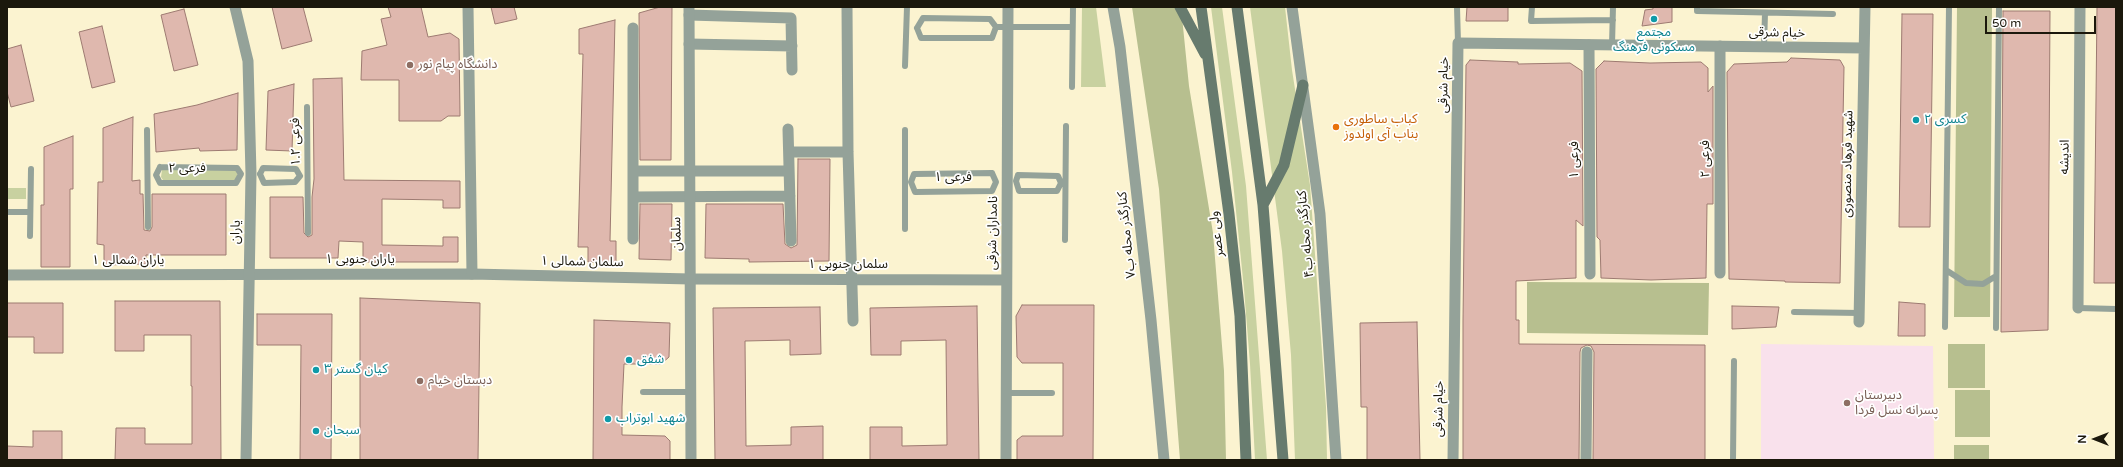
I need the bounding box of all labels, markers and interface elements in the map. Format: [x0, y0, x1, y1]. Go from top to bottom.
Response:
scale bar [1987, 8, 2098, 34]
marker: مجتمع مسکونی فرهنگ [1649, 14, 1659, 24]
text: 50 m [1992, 16, 2021, 30]
place label: مجتمع مسکونی فرهنگ [1613, 25, 1695, 56]
street label: خیام شرقی [1749, 25, 1805, 41]
place label: دانشگاه پیام نور [418, 57, 497, 73]
street label: خیام شرقی [1436, 57, 1452, 113]
marker: دانشگاه پیام نور [405, 60, 415, 70]
street label: شهید فرهاد منصوری [1839, 110, 1857, 218]
place label: کباب ساطوری بناب آی اولدوز [1344, 112, 1418, 143]
place label: کسری ۲ [1924, 112, 1966, 128]
marker: کسری ۲ [1911, 115, 1921, 125]
street label: فرعی ۱.۲ [288, 118, 304, 166]
marker: کباب ساطوری بناب آی اولدوز [1331, 122, 1341, 132]
street label: اندیشه [2057, 139, 2073, 175]
street label: فرعی ۲ [1698, 140, 1714, 178]
street label: فرعی ۱ [1567, 141, 1583, 179]
street label: فرعی ۲ [168, 161, 206, 177]
street label: فرعی ۱ [934, 170, 972, 186]
street label: کنارگذر محله ب۴ [1294, 190, 1318, 278]
street label: کنارگذر محله ب۷ [1115, 191, 1139, 279]
street label: نامداران شرقی [985, 196, 1001, 270]
street label: ولی عصر [1206, 210, 1228, 258]
street label: سلمان [669, 217, 685, 251]
street label: یاران [228, 220, 244, 244]
street label: یاران جنوبی ۱ [325, 252, 395, 268]
street label: یاران شمالی ۱ [92, 253, 164, 269]
street label: سلمان شمالی ۱ [540, 253, 624, 271]
street label: سلمان جنوبی ۱ [808, 257, 888, 273]
place label: شفق [637, 352, 664, 368]
marker: شفق [624, 355, 634, 365]
place label: کیان گستر ۳ [324, 362, 387, 378]
marker: کیان گستر ۳ [311, 365, 321, 375]
place label: دبستان خیام [428, 373, 492, 389]
marker: دبستان خیام [415, 376, 425, 386]
street label: خیام شرقی [1431, 381, 1447, 437]
place label: دبیرستان پسرانه نسل فردا [1855, 388, 1938, 419]
marker: دبیرستان پسرانه نسل فردا [1842, 398, 1852, 408]
place label: شهید ابوتراب [616, 411, 685, 427]
marker: شهید ابوتراب [603, 414, 613, 424]
north arrow [2075, 419, 2115, 459]
place label: سبحان [324, 423, 360, 439]
marker: سبحان [311, 426, 321, 436]
text: N [2076, 435, 2089, 443]

